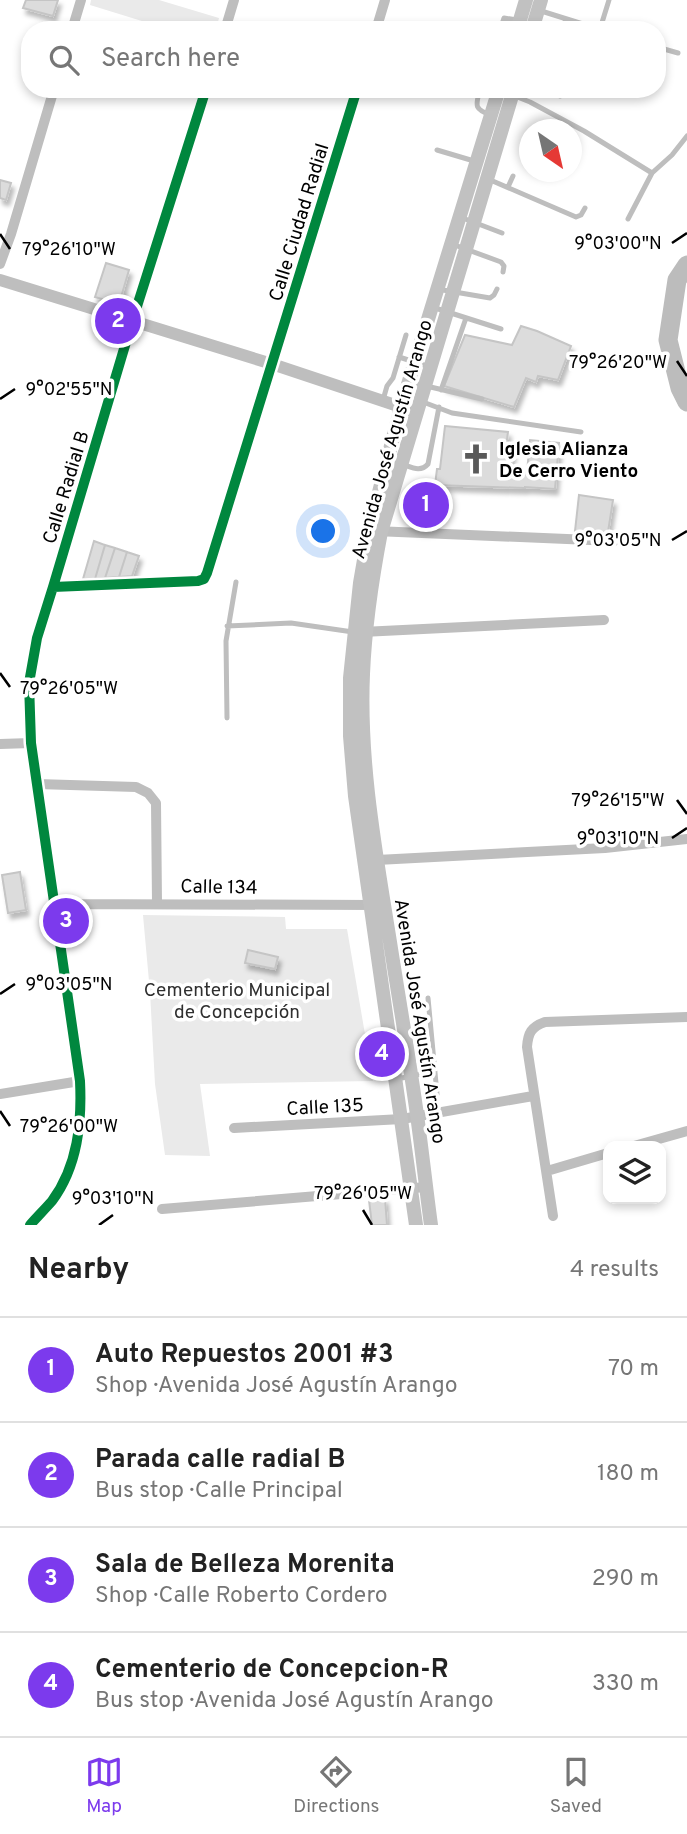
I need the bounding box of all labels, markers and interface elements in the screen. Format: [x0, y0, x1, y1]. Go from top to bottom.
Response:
search box [21, 21, 666, 98]
icon: search [45, 41, 83, 79]
text: Search here [101, 43, 240, 76]
north arrow [519, 119, 582, 182]
street label: Calle Ciudad Radial [264, 141, 335, 304]
text: 9°03'00"N [574, 233, 662, 256]
text: 79°26'10"W [22, 239, 116, 262]
pin: 2 [95, 295, 141, 347]
street label: Avenida José Agustín Arango [347, 317, 439, 562]
text: 79°26'20"W [569, 352, 667, 375]
text: 9°02'55"N [26, 379, 112, 402]
street label: Calle Radial B [38, 428, 96, 547]
place label: Iglesia Alianza De Cerro Viento [499, 438, 638, 484]
church icon: Iglesia Alianza De Cerro Viento [459, 442, 493, 476]
pin: 1 [403, 479, 449, 531]
your location [306, 514, 340, 548]
text: 9°03'05"N [574, 530, 662, 553]
text: 79°26'05"W [20, 678, 118, 701]
text: 79°26'15"W [571, 790, 665, 813]
text: 9°03'10"N [577, 828, 659, 851]
street label: Calle 134 [180, 875, 258, 901]
pin: 3 [43, 895, 89, 947]
street label: Avenida José Agustín Arango [388, 897, 450, 1146]
text: 9°03'05"N [25, 974, 113, 997]
park label: Cementerio Municipal de Concepción [144, 979, 330, 1025]
pin: 4 [359, 1028, 405, 1080]
street label: Calle 135 [286, 1094, 364, 1122]
text: 79°26'00"W [20, 1116, 118, 1139]
map controls [603, 1141, 666, 1204]
button: layers [603, 1141, 666, 1204]
text: 79°26'05"W [314, 1183, 412, 1206]
text: 9°03'10"N [72, 1188, 154, 1211]
text: Nearby [28, 1252, 129, 1289]
text: 4 results [570, 1256, 659, 1285]
text: Auto Repuestos 2001 #3 [95, 1339, 394, 1372]
text: 1 [46, 1355, 56, 1384]
text: 70 m [608, 1355, 659, 1384]
text: Shop · Avenida José Agustín Arango [95, 1372, 457, 1401]
text: Parada calle radial B [95, 1444, 345, 1477]
text: 2 [44, 1460, 58, 1489]
text: 180 m [597, 1460, 659, 1489]
text: Bus stop · Calle Principal [95, 1477, 343, 1506]
text: Sala de Belleza Morenita [95, 1549, 395, 1582]
text: 3 [44, 1565, 58, 1594]
text: 290 m [592, 1565, 659, 1594]
text: Shop · Calle Roberto Cordero [95, 1582, 388, 1611]
text: Cementerio de Concepcion-R [95, 1654, 449, 1687]
text: 4 [44, 1670, 58, 1699]
text: 330 m [592, 1670, 659, 1699]
text: Bus stop · Avenida José Agustín Arango [95, 1687, 494, 1716]
tab: Map [85, 1753, 123, 1819]
tab: Directions [293, 1753, 380, 1819]
tab: Saved [550, 1753, 602, 1819]

